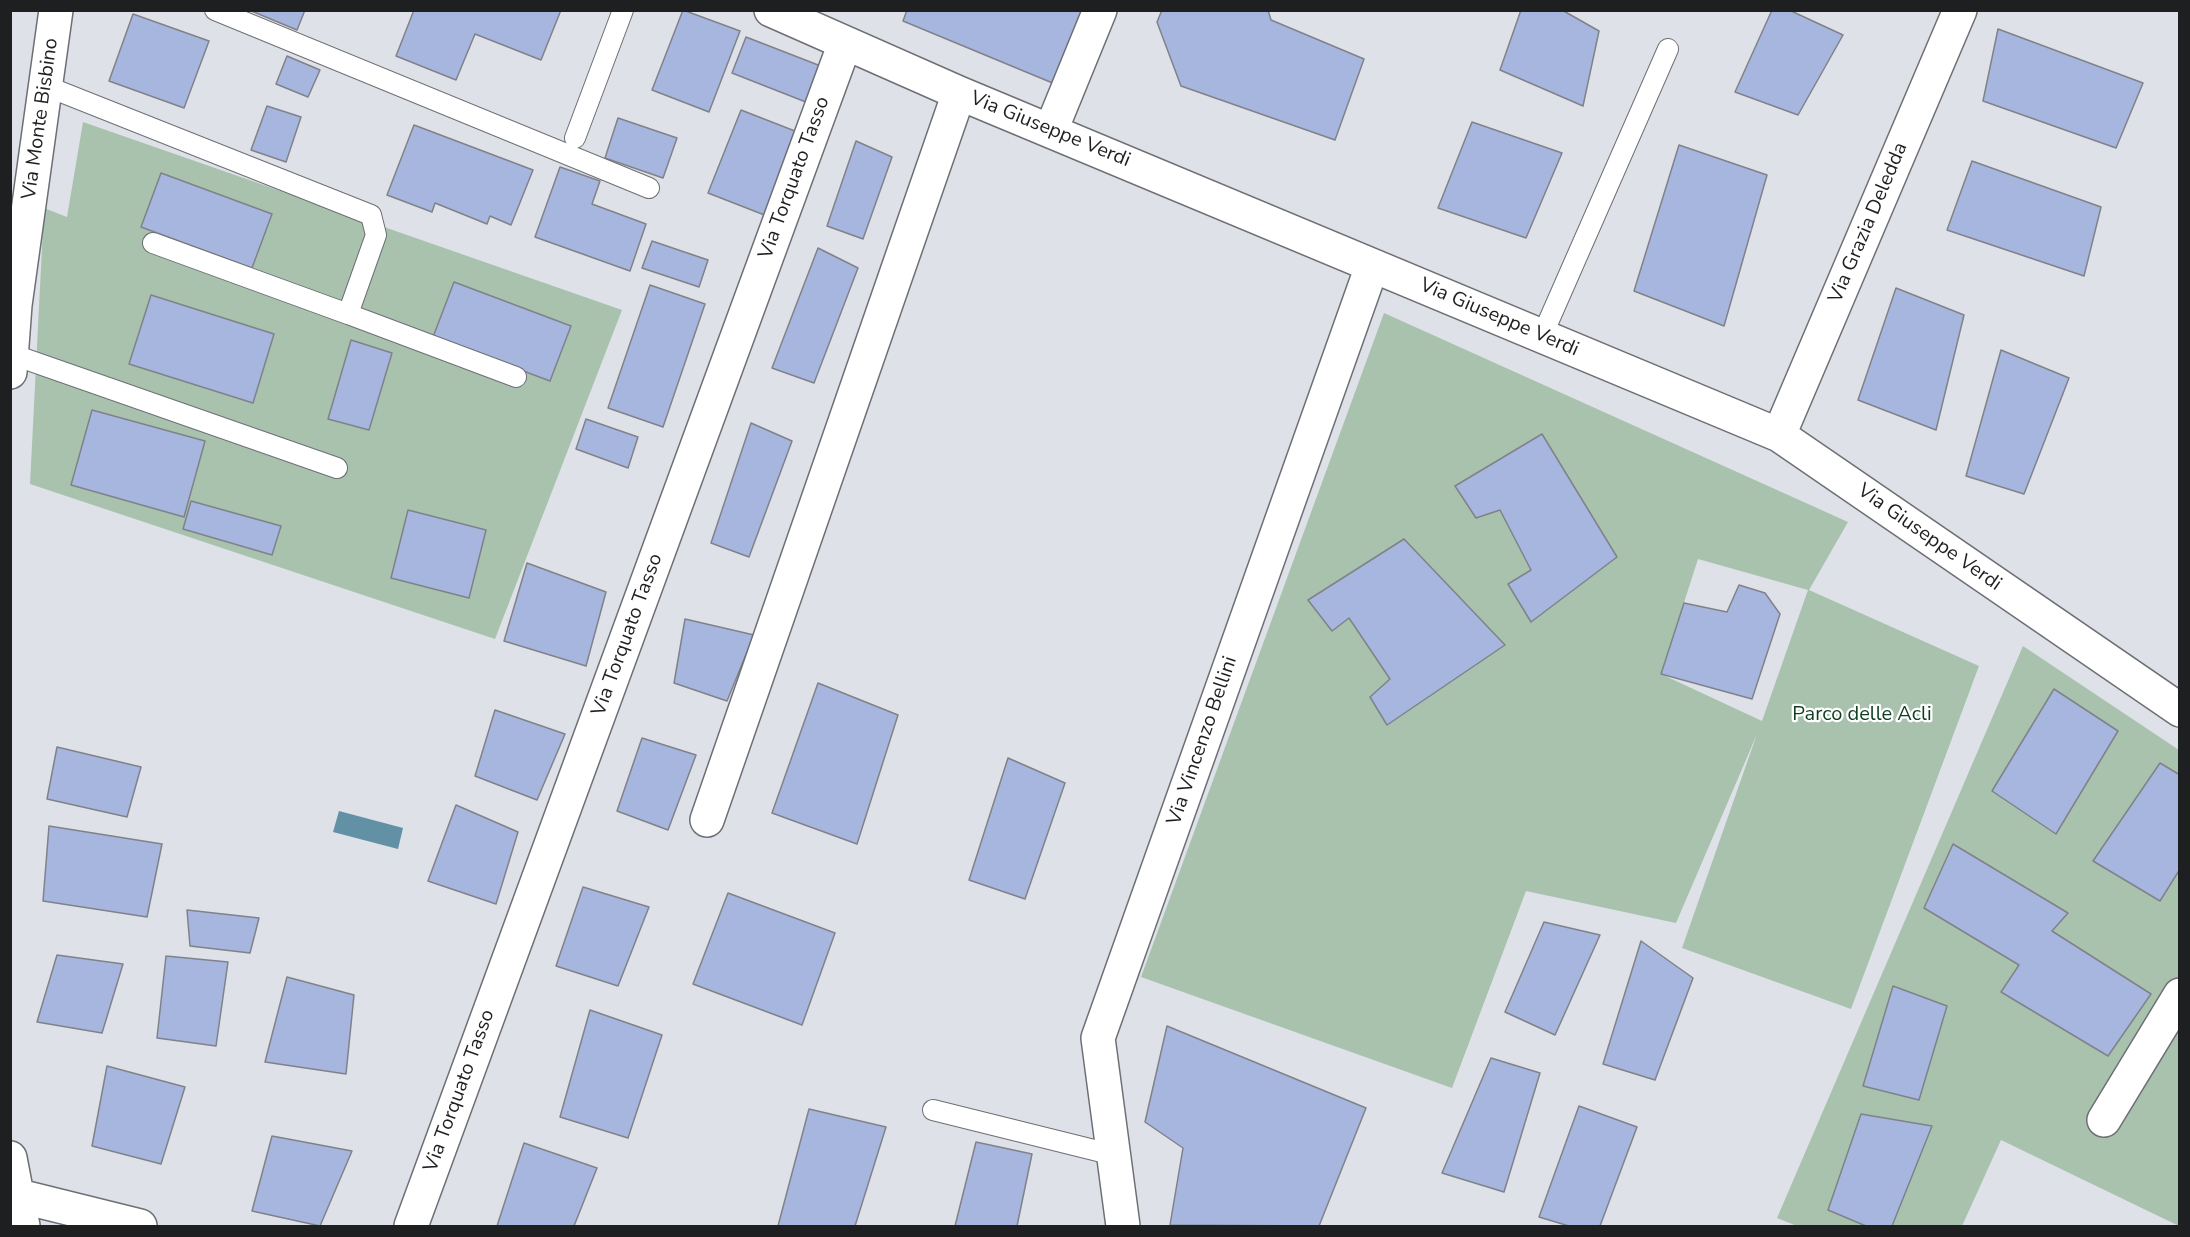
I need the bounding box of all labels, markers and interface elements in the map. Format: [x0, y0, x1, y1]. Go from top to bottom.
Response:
street label: Via Monte Bisbino [18, 37, 64, 201]
street label: Via Giuseppe Verdi [966, 87, 1134, 173]
street label: Via Torquato Tasso [754, 94, 836, 262]
street label: Via Grazia Deledda [1824, 139, 1914, 307]
street label: Via Giuseppe Verdi [1416, 274, 1582, 362]
street label: Via Giuseppe Verdi [1852, 479, 2006, 597]
street label: Via Torquato Tasso [587, 551, 669, 719]
street label: Via Vincenzo Bellini [1163, 653, 1243, 829]
park label: Parco delle Acli [1792, 703, 1932, 727]
street label: Via Torquato Tasso [419, 1007, 501, 1175]

